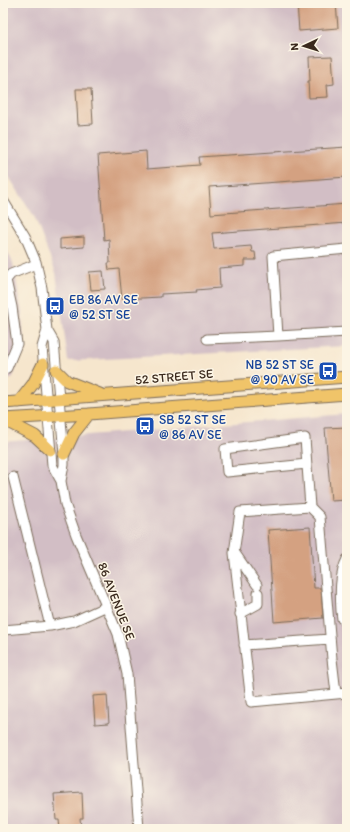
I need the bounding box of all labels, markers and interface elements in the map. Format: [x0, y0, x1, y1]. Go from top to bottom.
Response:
north arrow [284, 26, 324, 66]
text: N [288, 42, 301, 51]
place label: EB 86 AV SE @ 52 ST SE [69, 292, 138, 322]
bus stop icon: EB 86 AV SE @ 52 ST SE [44, 295, 66, 317]
place label: NB 52 ST SE @ 90 AV SE [245, 357, 314, 387]
bus stop icon: NB 52 ST SE @ 90 AV SE [317, 360, 339, 382]
street label: 52 STREET SE [134, 366, 214, 387]
place label: SB 52 ST SE @ 86 AV SE [159, 412, 226, 442]
bus stop icon: SB 52 ST SE @ 86 AV SE [134, 415, 156, 437]
street label: 86 AVENUE SE [95, 560, 138, 642]

